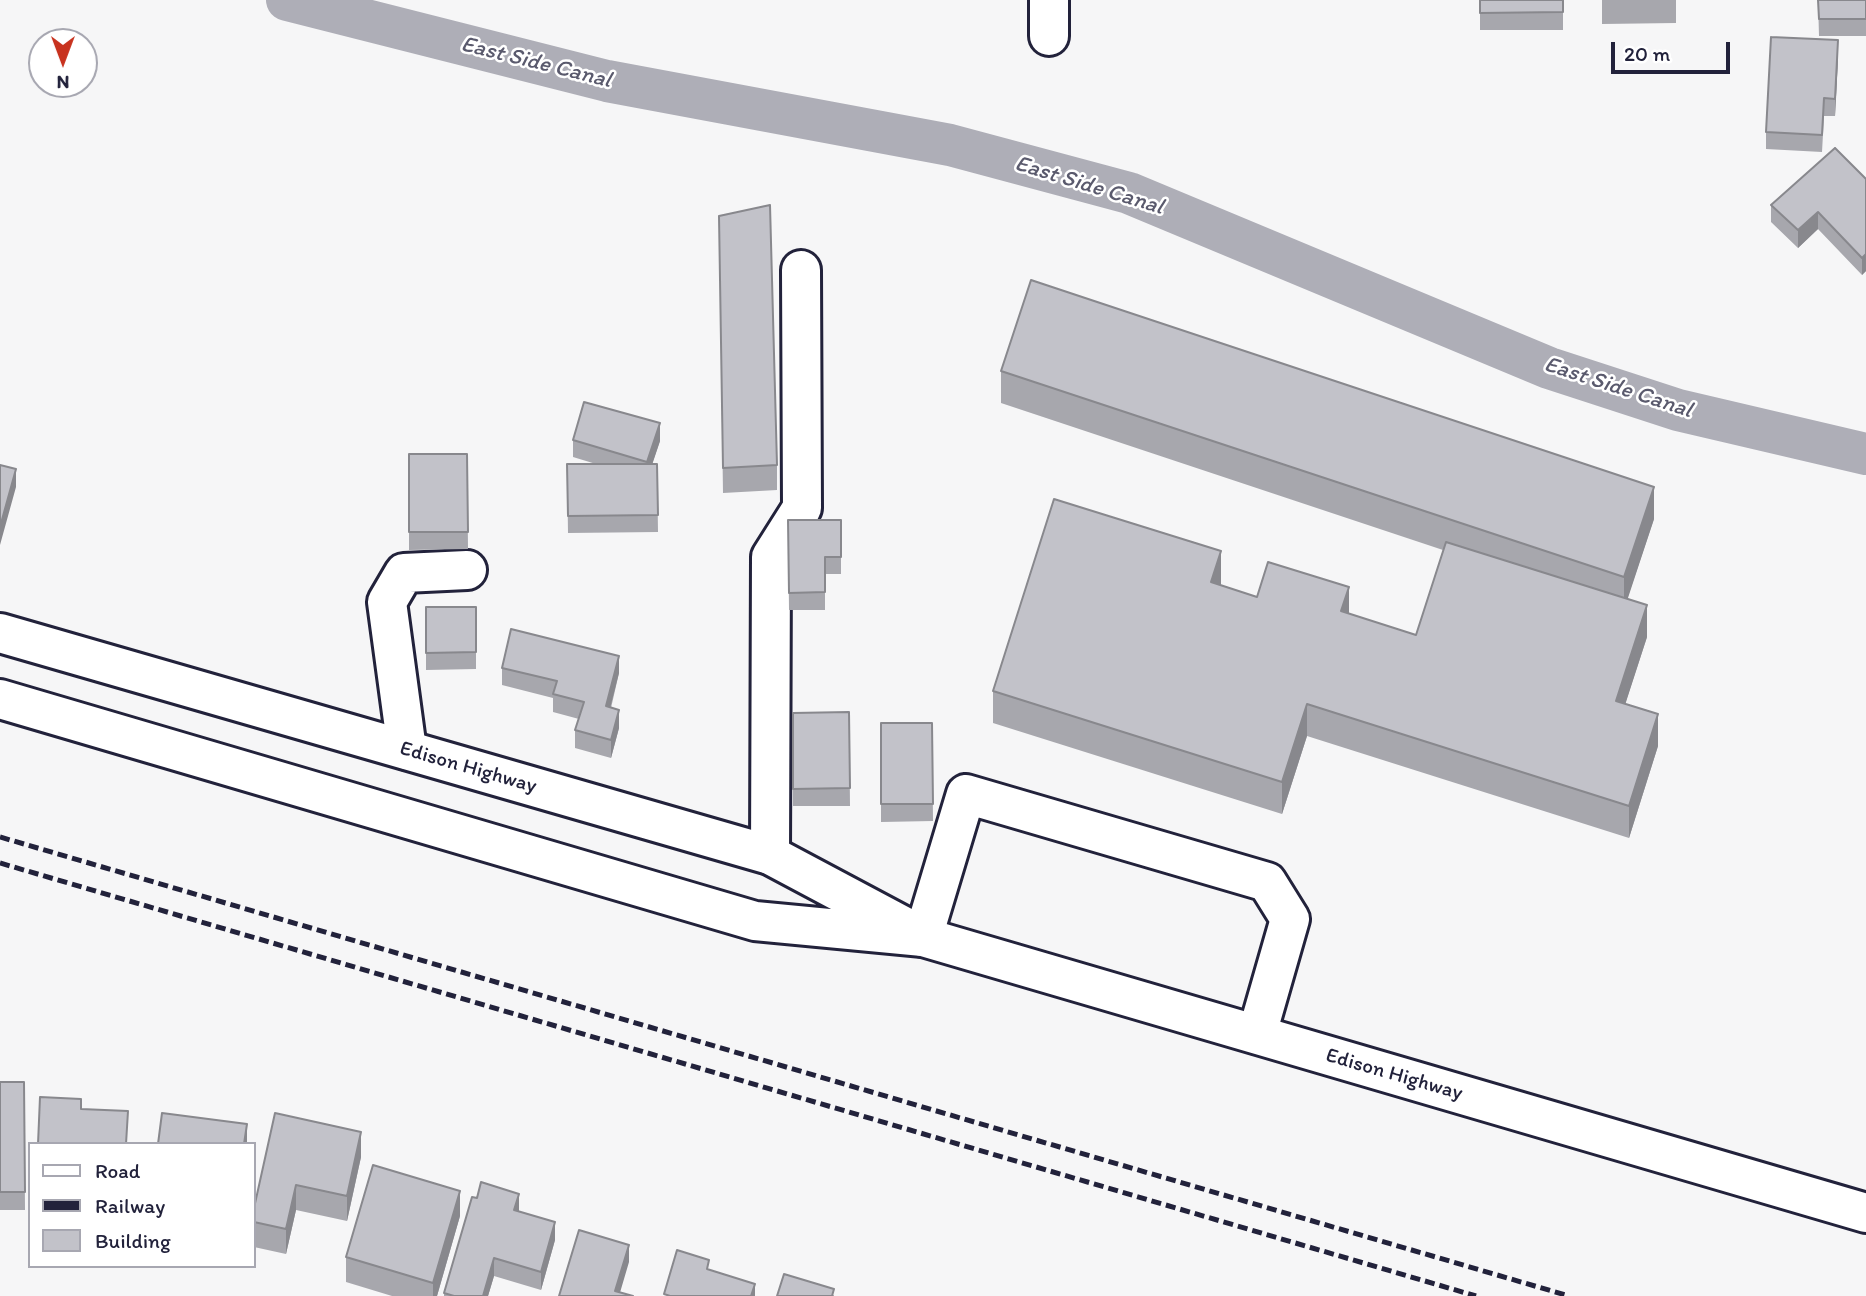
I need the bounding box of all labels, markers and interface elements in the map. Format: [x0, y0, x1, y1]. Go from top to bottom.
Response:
north arrow [28, 28, 98, 98]
scale bar [1614, 28, 1733, 72]
water label: East Side Canal [458, 31, 614, 95]
text: 20 m [1624, 41, 1670, 66]
text: N [57, 71, 69, 94]
water label: East Side Canal [1011, 150, 1167, 222]
water label: East Side Canal [1541, 351, 1695, 425]
street label: Edison Highway [397, 736, 539, 800]
street label: Edison Highway [1323, 1043, 1465, 1107]
legend [28, 1142, 256, 1268]
text: Road [95, 1158, 140, 1183]
text: Railway [95, 1193, 165, 1218]
text: Building [95, 1228, 171, 1253]

